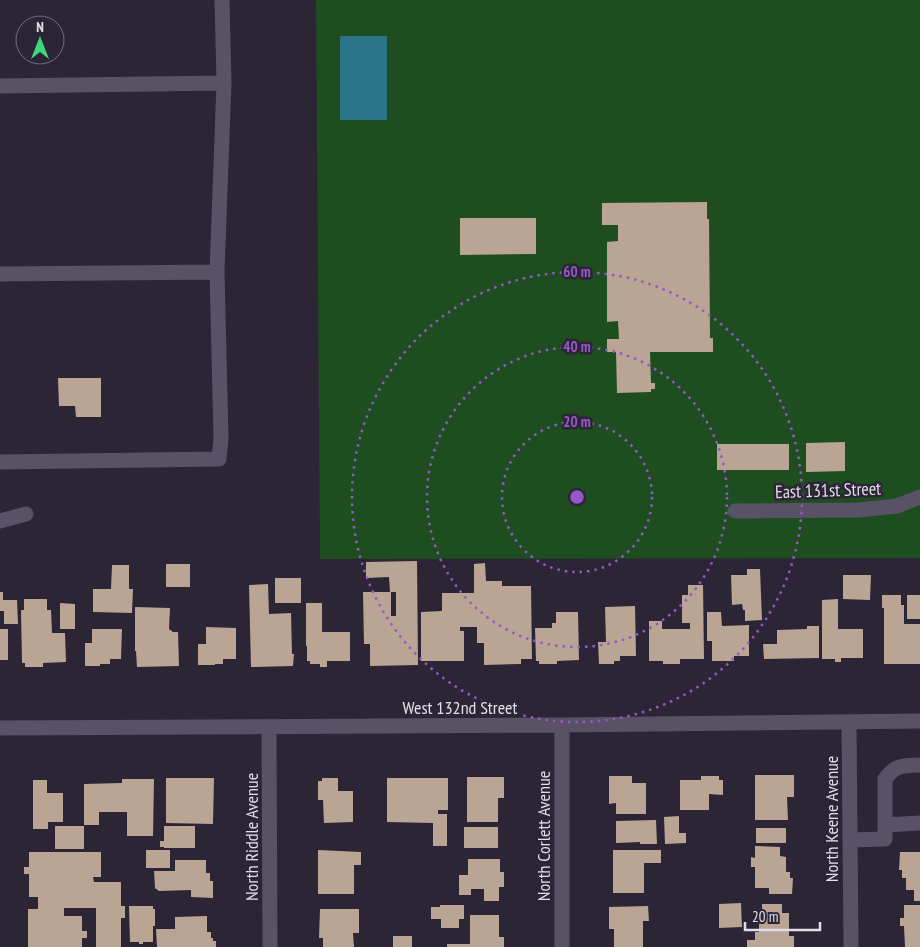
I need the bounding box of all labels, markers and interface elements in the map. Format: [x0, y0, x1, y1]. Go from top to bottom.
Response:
north arrow [15, 15, 65, 65]
text: N [36, 18, 44, 36]
text: 60 m [563, 262, 591, 281]
text: 40 m [563, 337, 591, 356]
text: 20 m [563, 412, 591, 431]
street label: East 131st Street [775, 477, 882, 503]
centre of rings [568, 488, 586, 506]
street label: West 132nd Street [403, 696, 517, 719]
street label: North Keene Avenue [820, 756, 843, 882]
street label: North Corlett Avenue [532, 771, 555, 901]
street label: North Riddle Avenue [240, 773, 263, 901]
scale bar [745, 900, 820, 932]
text: 20 m [752, 907, 778, 926]

